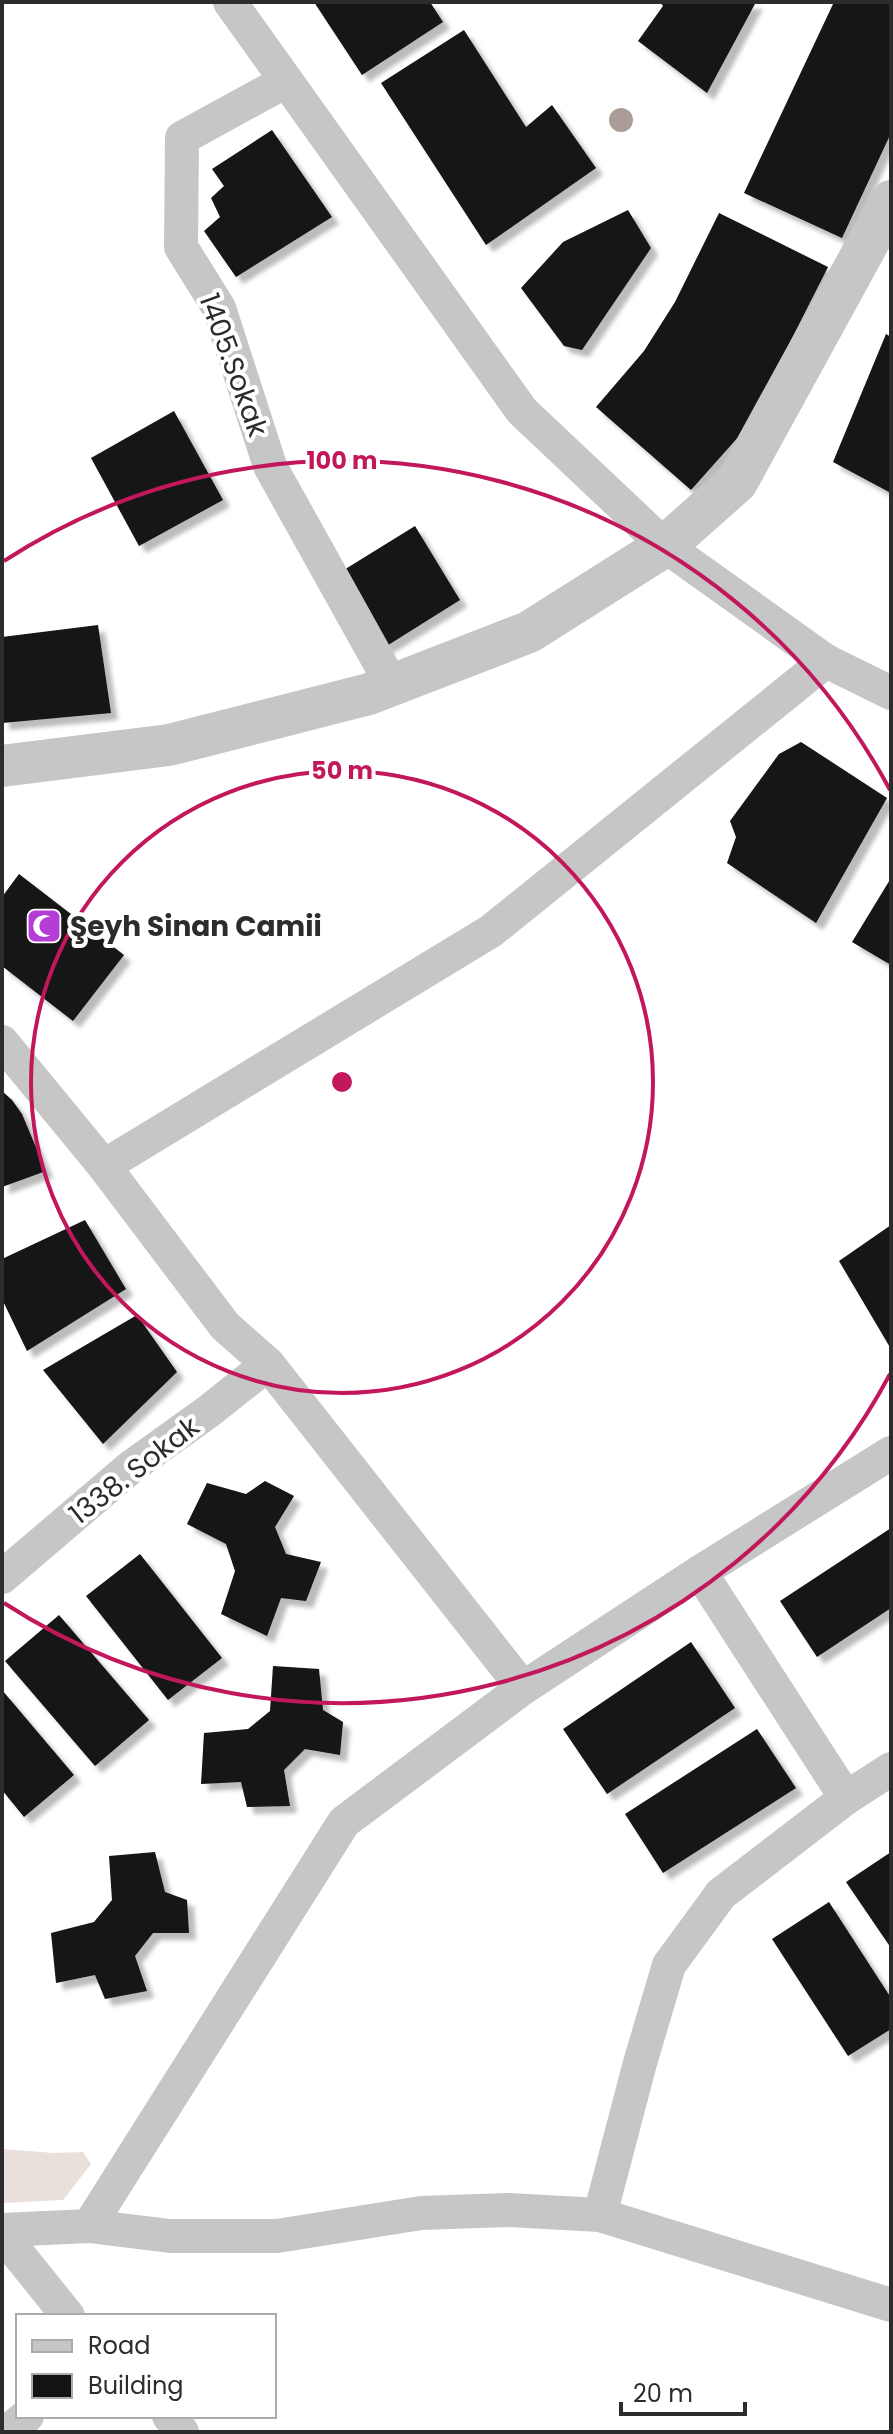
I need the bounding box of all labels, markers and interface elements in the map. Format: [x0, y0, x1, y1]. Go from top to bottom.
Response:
street label: 1405.Sokak [190, 288, 278, 443]
text: 100 m [307, 444, 377, 477]
text: 50 m [311, 754, 373, 787]
mosque icon: Şeyh Sinan Camii [25, 907, 63, 945]
place label: Şeyh Sinan Camii [70, 907, 322, 946]
centre of rings [328, 1068, 356, 1096]
street label: 1338. Sokak [61, 1407, 208, 1534]
legend [16, 2314, 276, 2418]
text: Road [88, 2329, 150, 2362]
scale bar [621, 2366, 745, 2416]
text: Building [88, 2369, 184, 2402]
text: 20 m [633, 2377, 693, 2410]

